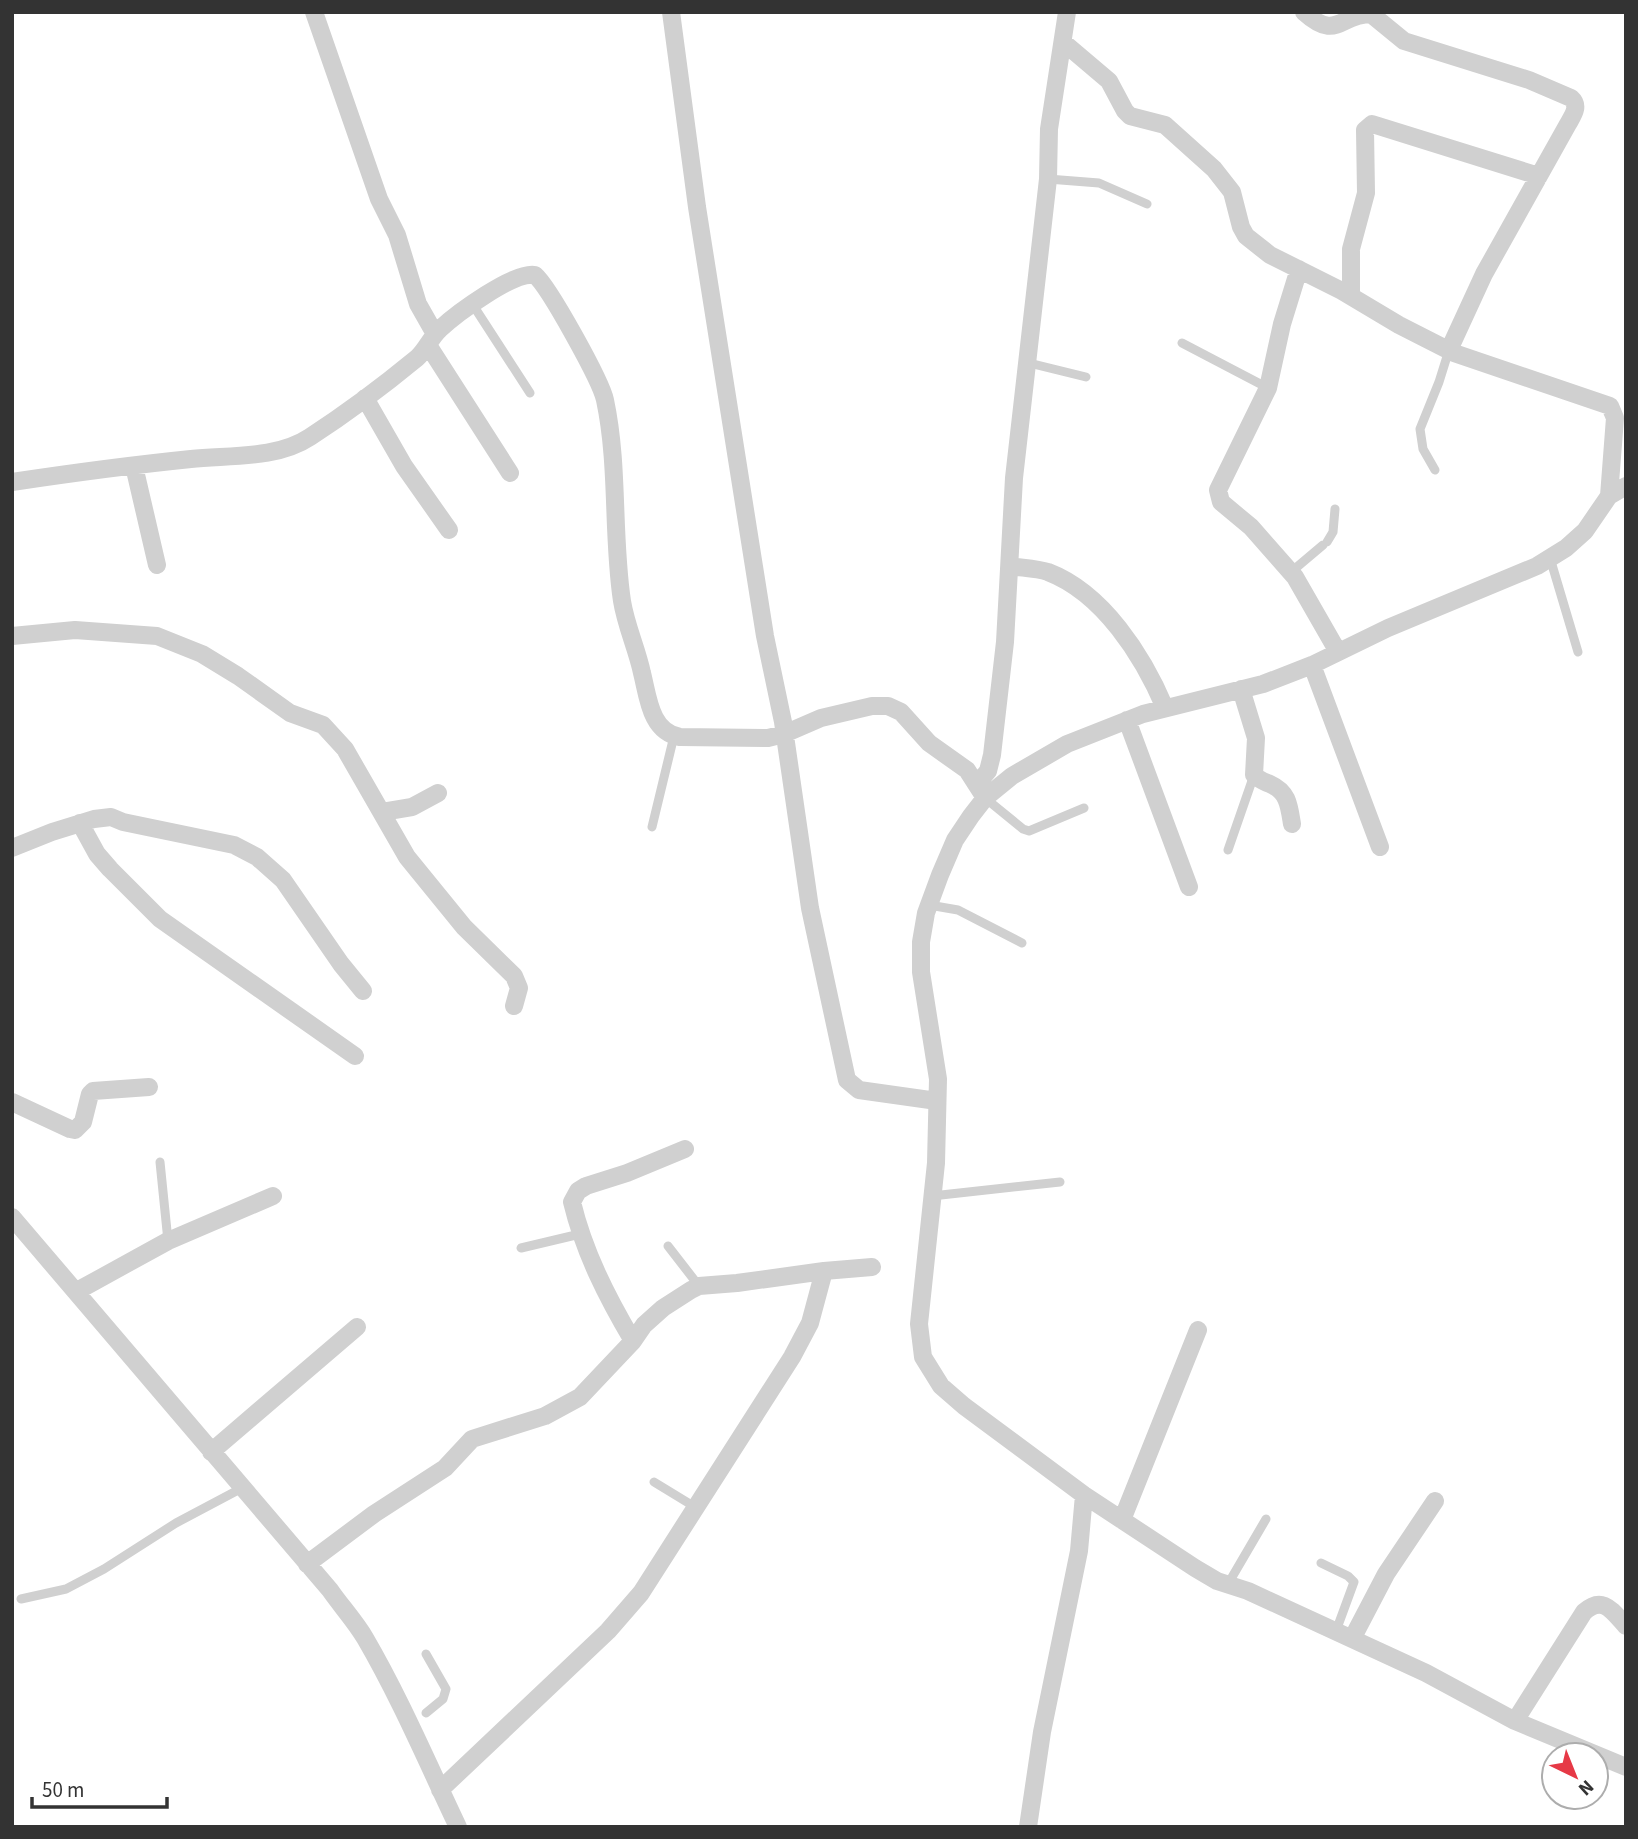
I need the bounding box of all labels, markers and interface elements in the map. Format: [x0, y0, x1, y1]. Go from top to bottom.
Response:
north arrow [1540, 1741, 1610, 1811]
scale bar [32, 1766, 166, 1810]
text: N [1572, 1773, 1599, 1802]
text: 50 m [42, 1775, 84, 1805]

